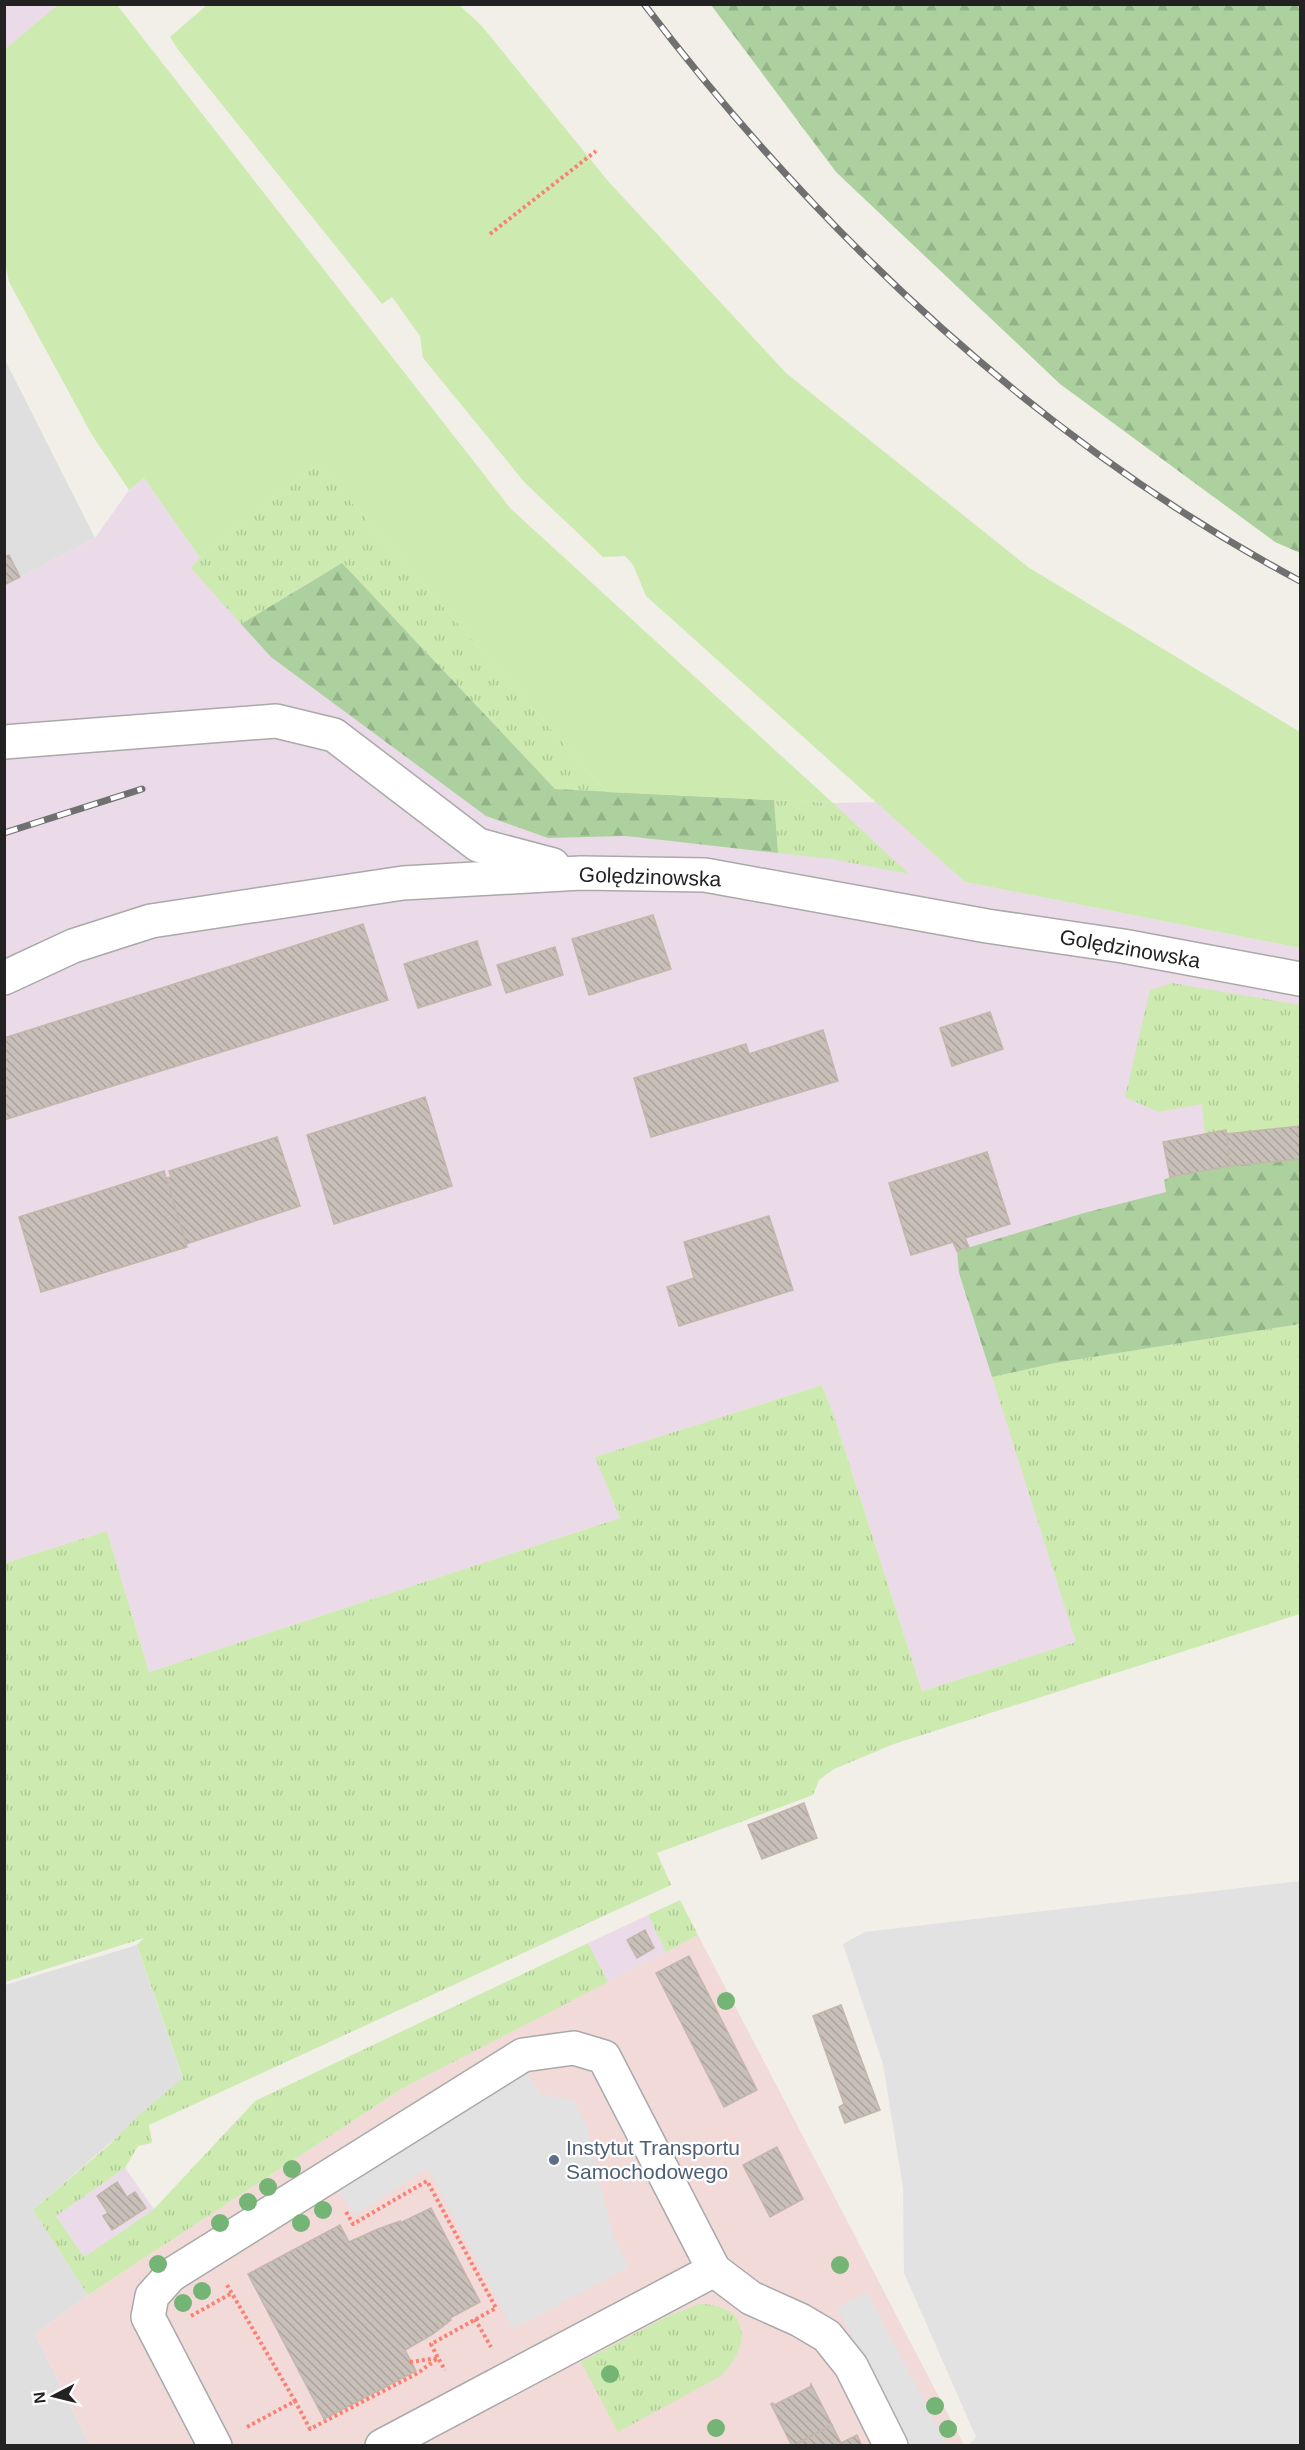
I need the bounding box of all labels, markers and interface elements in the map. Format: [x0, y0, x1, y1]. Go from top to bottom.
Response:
street label: Golędzinowska [578, 863, 722, 890]
street label: Golędzinowska [1058, 925, 1203, 972]
place label: Instytut Transportu Samochodowego [566, 2136, 740, 2183]
marker: Instytut Transportu Samochodowego [547, 2153, 561, 2167]
north arrow [24, 2366, 84, 2426]
text: N [30, 2391, 49, 2405]

